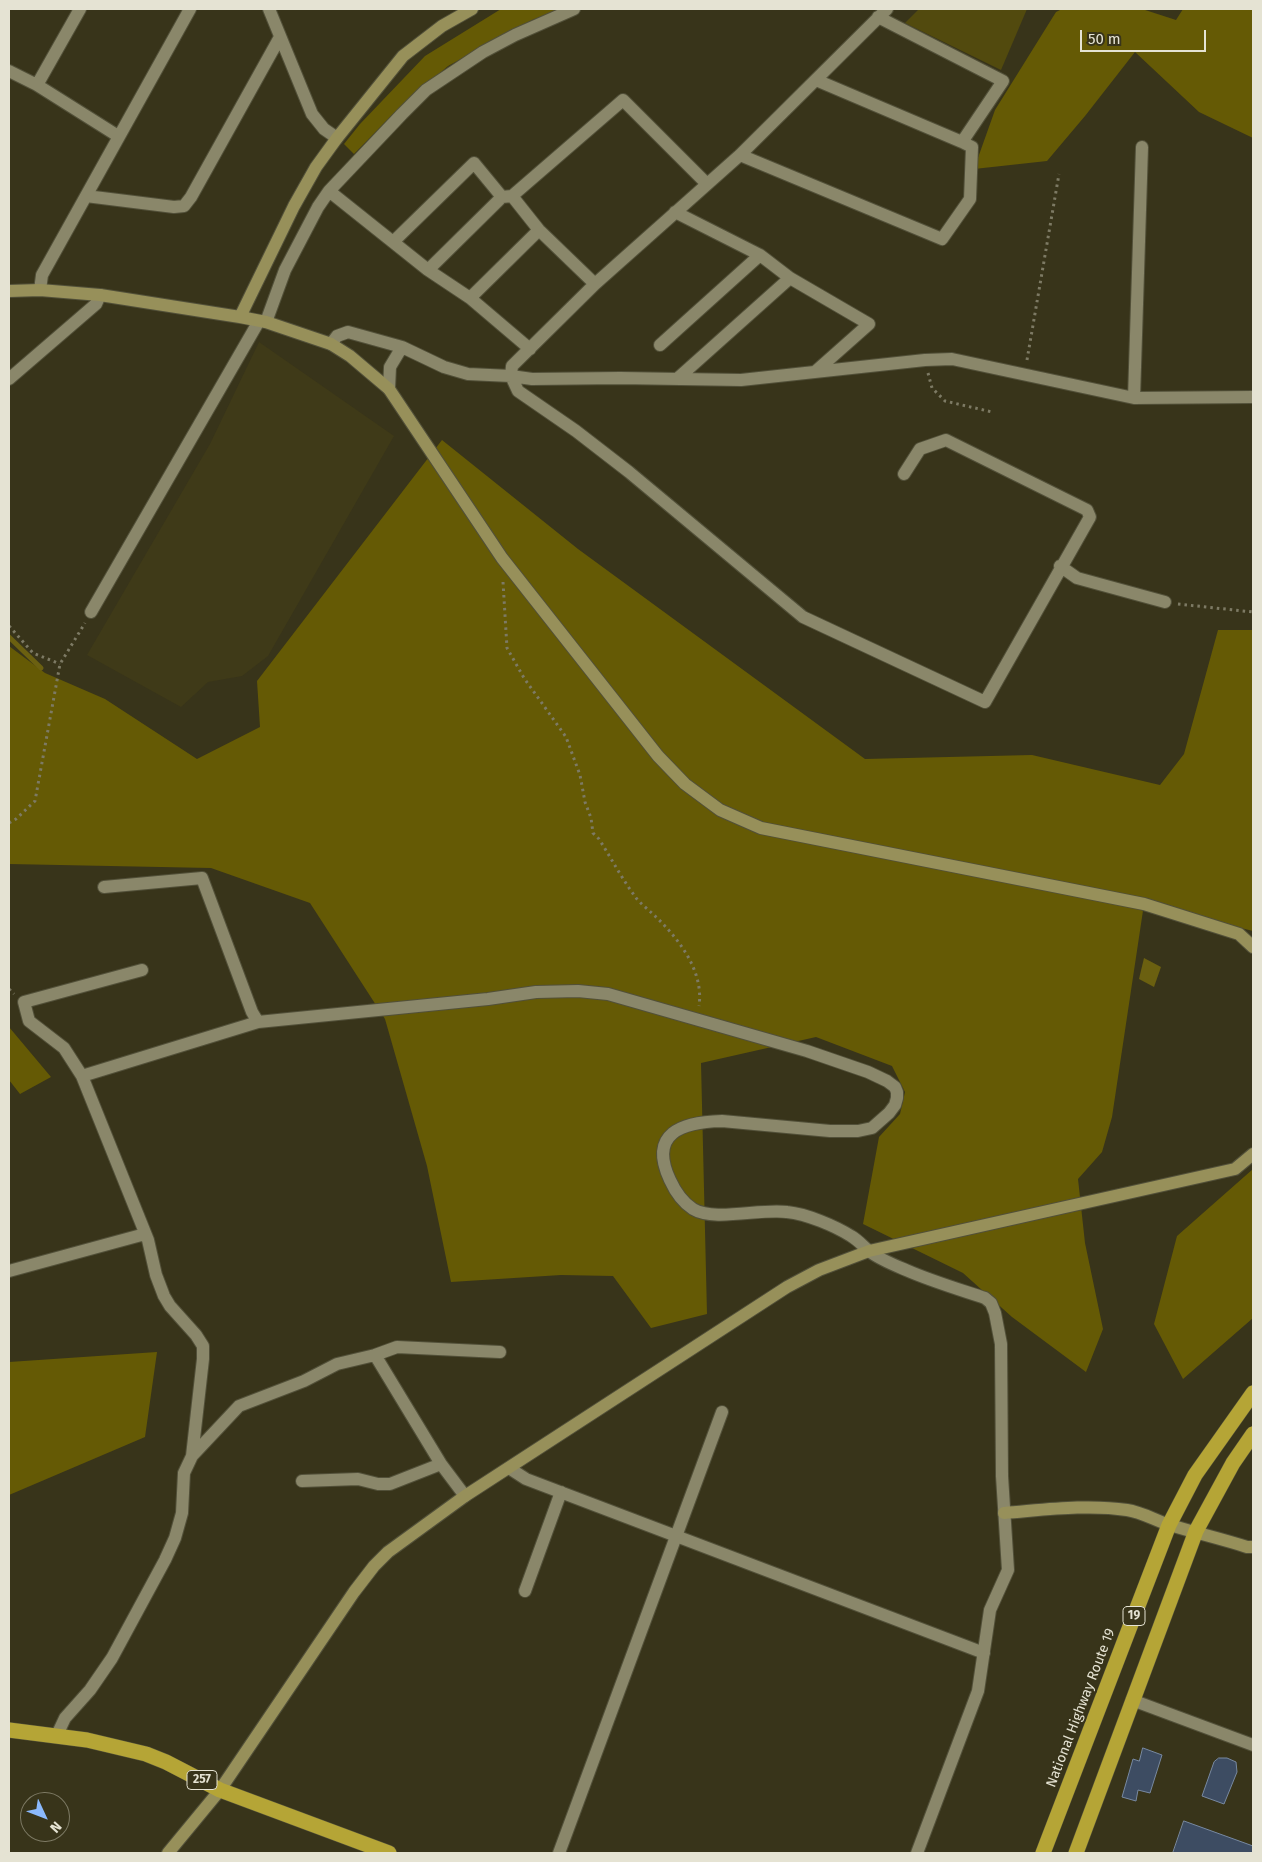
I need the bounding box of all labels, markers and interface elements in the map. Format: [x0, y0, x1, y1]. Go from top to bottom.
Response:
scale bar [1082, 20, 1208, 52]
text: 50 m [1088, 30, 1121, 48]
road number: 19 [1123, 1606, 1145, 1625]
street label: National Highway Route 19 [1043, 1626, 1119, 1790]
road number: 257 [187, 1770, 217, 1790]
north arrow [20, 1792, 70, 1842]
text: N [46, 1818, 65, 1836]

